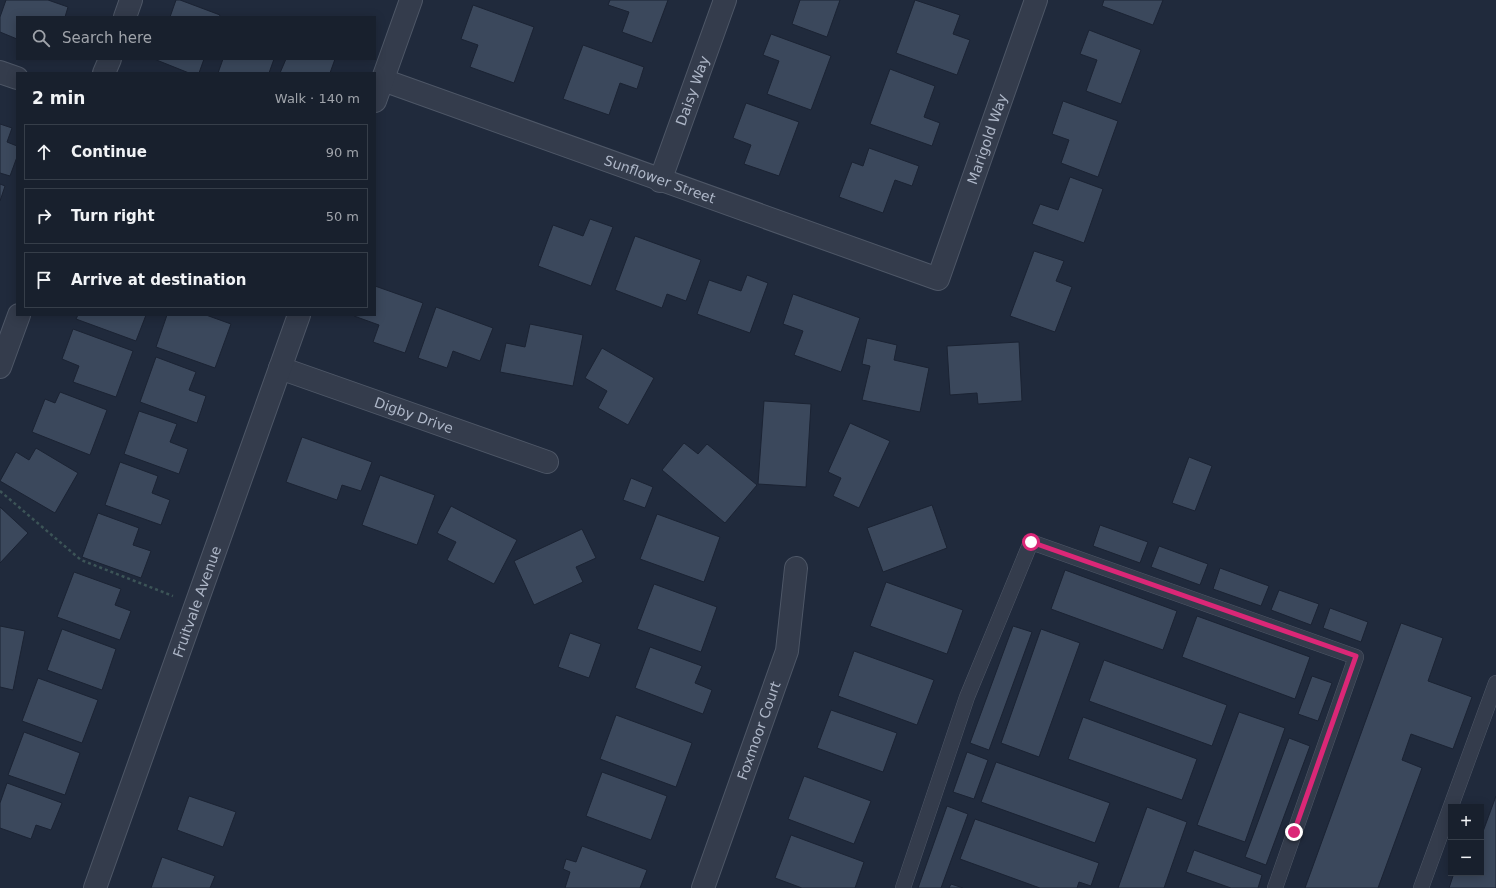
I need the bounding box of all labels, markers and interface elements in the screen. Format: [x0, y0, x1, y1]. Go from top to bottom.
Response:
search box [16, 16, 376, 60]
icon: search [30, 27, 52, 49]
text: Search here [62, 29, 152, 47]
street label: Daisy Way [673, 54, 712, 128]
text: 2 min [32, 88, 85, 108]
text: Walk · 140 m [275, 91, 360, 106]
street label: Marigold Way [964, 92, 1010, 186]
icon: ahead [33, 141, 55, 163]
text: Continue [71, 143, 147, 161]
text: 90 m [326, 145, 359, 160]
street label: Sunflower Street [602, 152, 718, 207]
icon: right [33, 205, 55, 227]
text: Turn right [71, 207, 155, 225]
text: 50 m [326, 209, 359, 224]
icon: arrive [33, 269, 55, 291]
text: Arrive at destination [71, 271, 246, 289]
street label: Digby Drive [372, 394, 456, 436]
route start [1022, 533, 1040, 551]
street label: Fruitvale Avenue [170, 544, 224, 659]
street label: Foxmoor Court [734, 679, 784, 782]
map controls [1448, 804, 1484, 876]
button: + [1448, 804, 1484, 840]
route end [1285, 823, 1303, 841]
button: − [1448, 840, 1484, 876]

